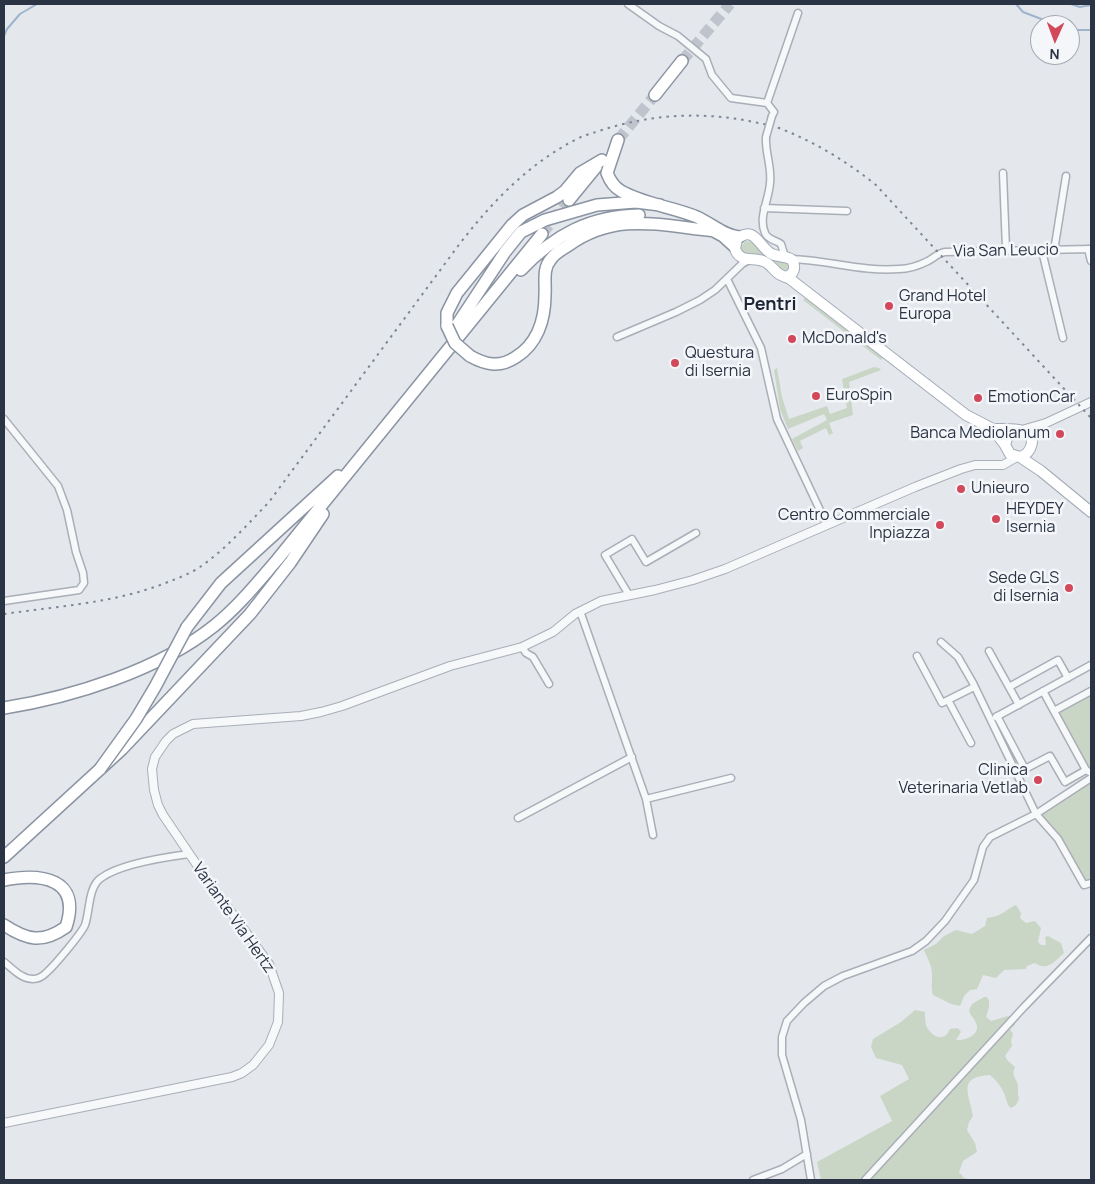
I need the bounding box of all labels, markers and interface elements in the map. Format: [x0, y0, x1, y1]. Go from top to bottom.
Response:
north arrow [1030, 15, 1080, 65]
text: N [1049, 45, 1060, 64]
street label: Via San Leucio [953, 240, 1059, 262]
place label: Grand Hotel Europa [899, 287, 986, 325]
district label: Pentri [743, 294, 797, 316]
marker: Grand Hotel Europa [883, 300, 895, 312]
place label: McDonald's [802, 329, 887, 349]
marker: McDonald's [786, 333, 798, 345]
place label: Questura di Isernia [685, 344, 754, 382]
marker: Questura di Isernia [669, 357, 681, 369]
place label: EuroSpin [826, 386, 892, 406]
place label: EmotionCar [988, 388, 1075, 408]
marker: EuroSpin [810, 390, 822, 402]
marker: EmotionCar [972, 392, 984, 404]
place label: Banca Mediolanum [910, 424, 1050, 444]
marker: Banca Mediolanum [1054, 428, 1066, 440]
place label: Unieuro [971, 479, 1029, 499]
marker: Unieuro [955, 483, 967, 495]
place label: HEYDEY Isernia [1006, 500, 1064, 538]
place label: Centro Commerciale Inpiazza [778, 506, 930, 544]
marker: HEYDEY Isernia [990, 513, 1002, 525]
marker: Centro Commerciale Inpiazza [934, 519, 946, 531]
place label: Sede GLS di Isernia [988, 569, 1059, 607]
marker: Sede GLS di Isernia [1063, 582, 1075, 594]
place label: Clinica Veterinaria Vetlab [898, 761, 1028, 799]
marker: Clinica Veterinaria Vetlab [1032, 774, 1044, 786]
street label: Variante Via Hertz [188, 859, 278, 977]

